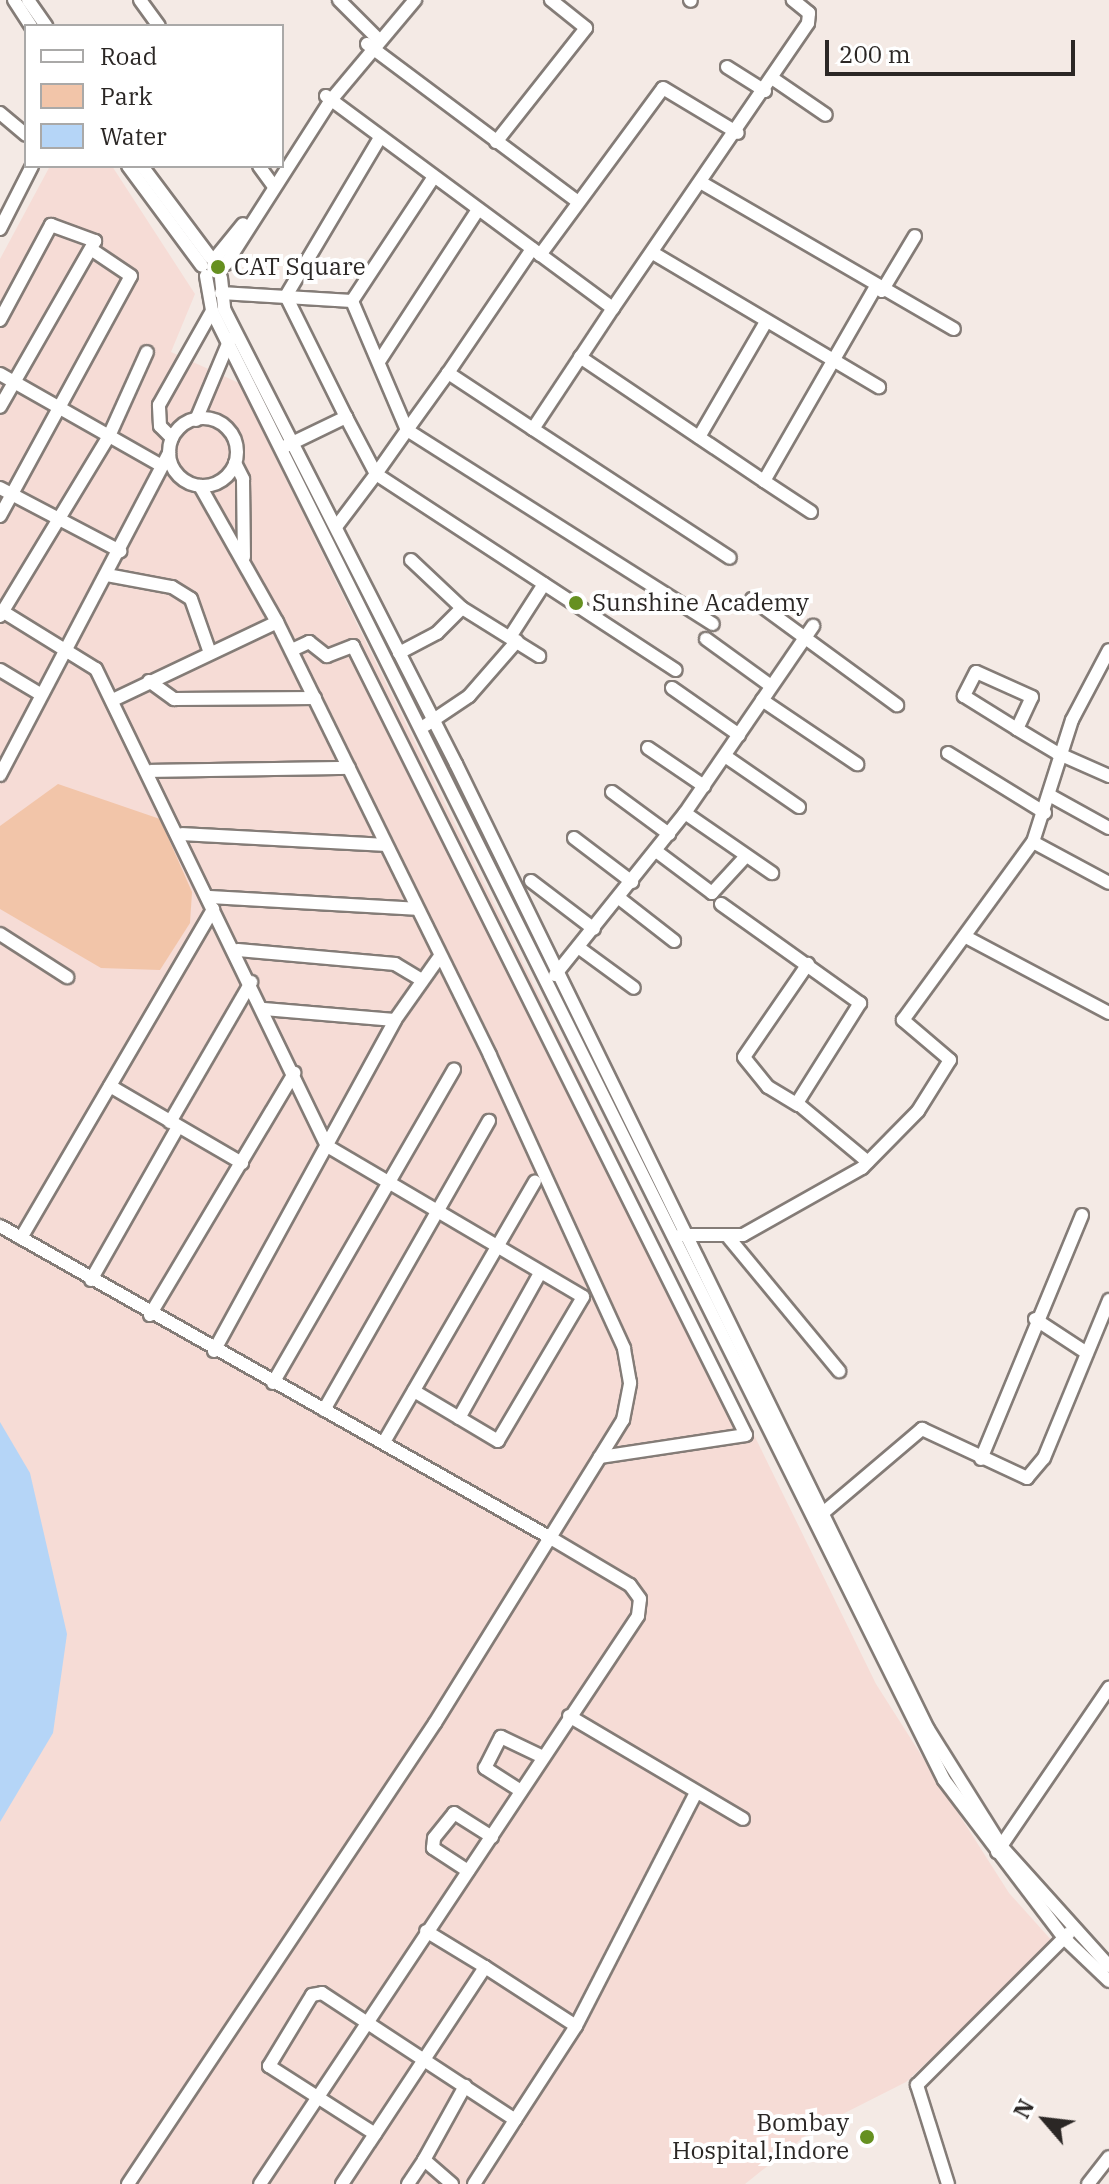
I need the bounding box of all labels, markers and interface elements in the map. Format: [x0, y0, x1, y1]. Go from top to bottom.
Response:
legend [24, 24, 284, 168]
scale bar [829, 24, 1079, 74]
text: 200 m [839, 38, 911, 70]
text: Road [100, 40, 157, 72]
text: Park [100, 80, 152, 112]
text: Water [100, 120, 167, 152]
place label: CAT Square [234, 253, 365, 281]
marker: CAT Square [209, 258, 227, 276]
place label: Sunshine Academy [592, 589, 809, 617]
marker: Sunshine Academy [567, 594, 585, 612]
north arrow [1005, 2080, 1085, 2160]
text: N [1006, 2094, 1040, 2123]
place label: Bombay Hospital,Indore [672, 2109, 849, 2165]
marker: Bombay Hospital,Indore [856, 2126, 878, 2148]

